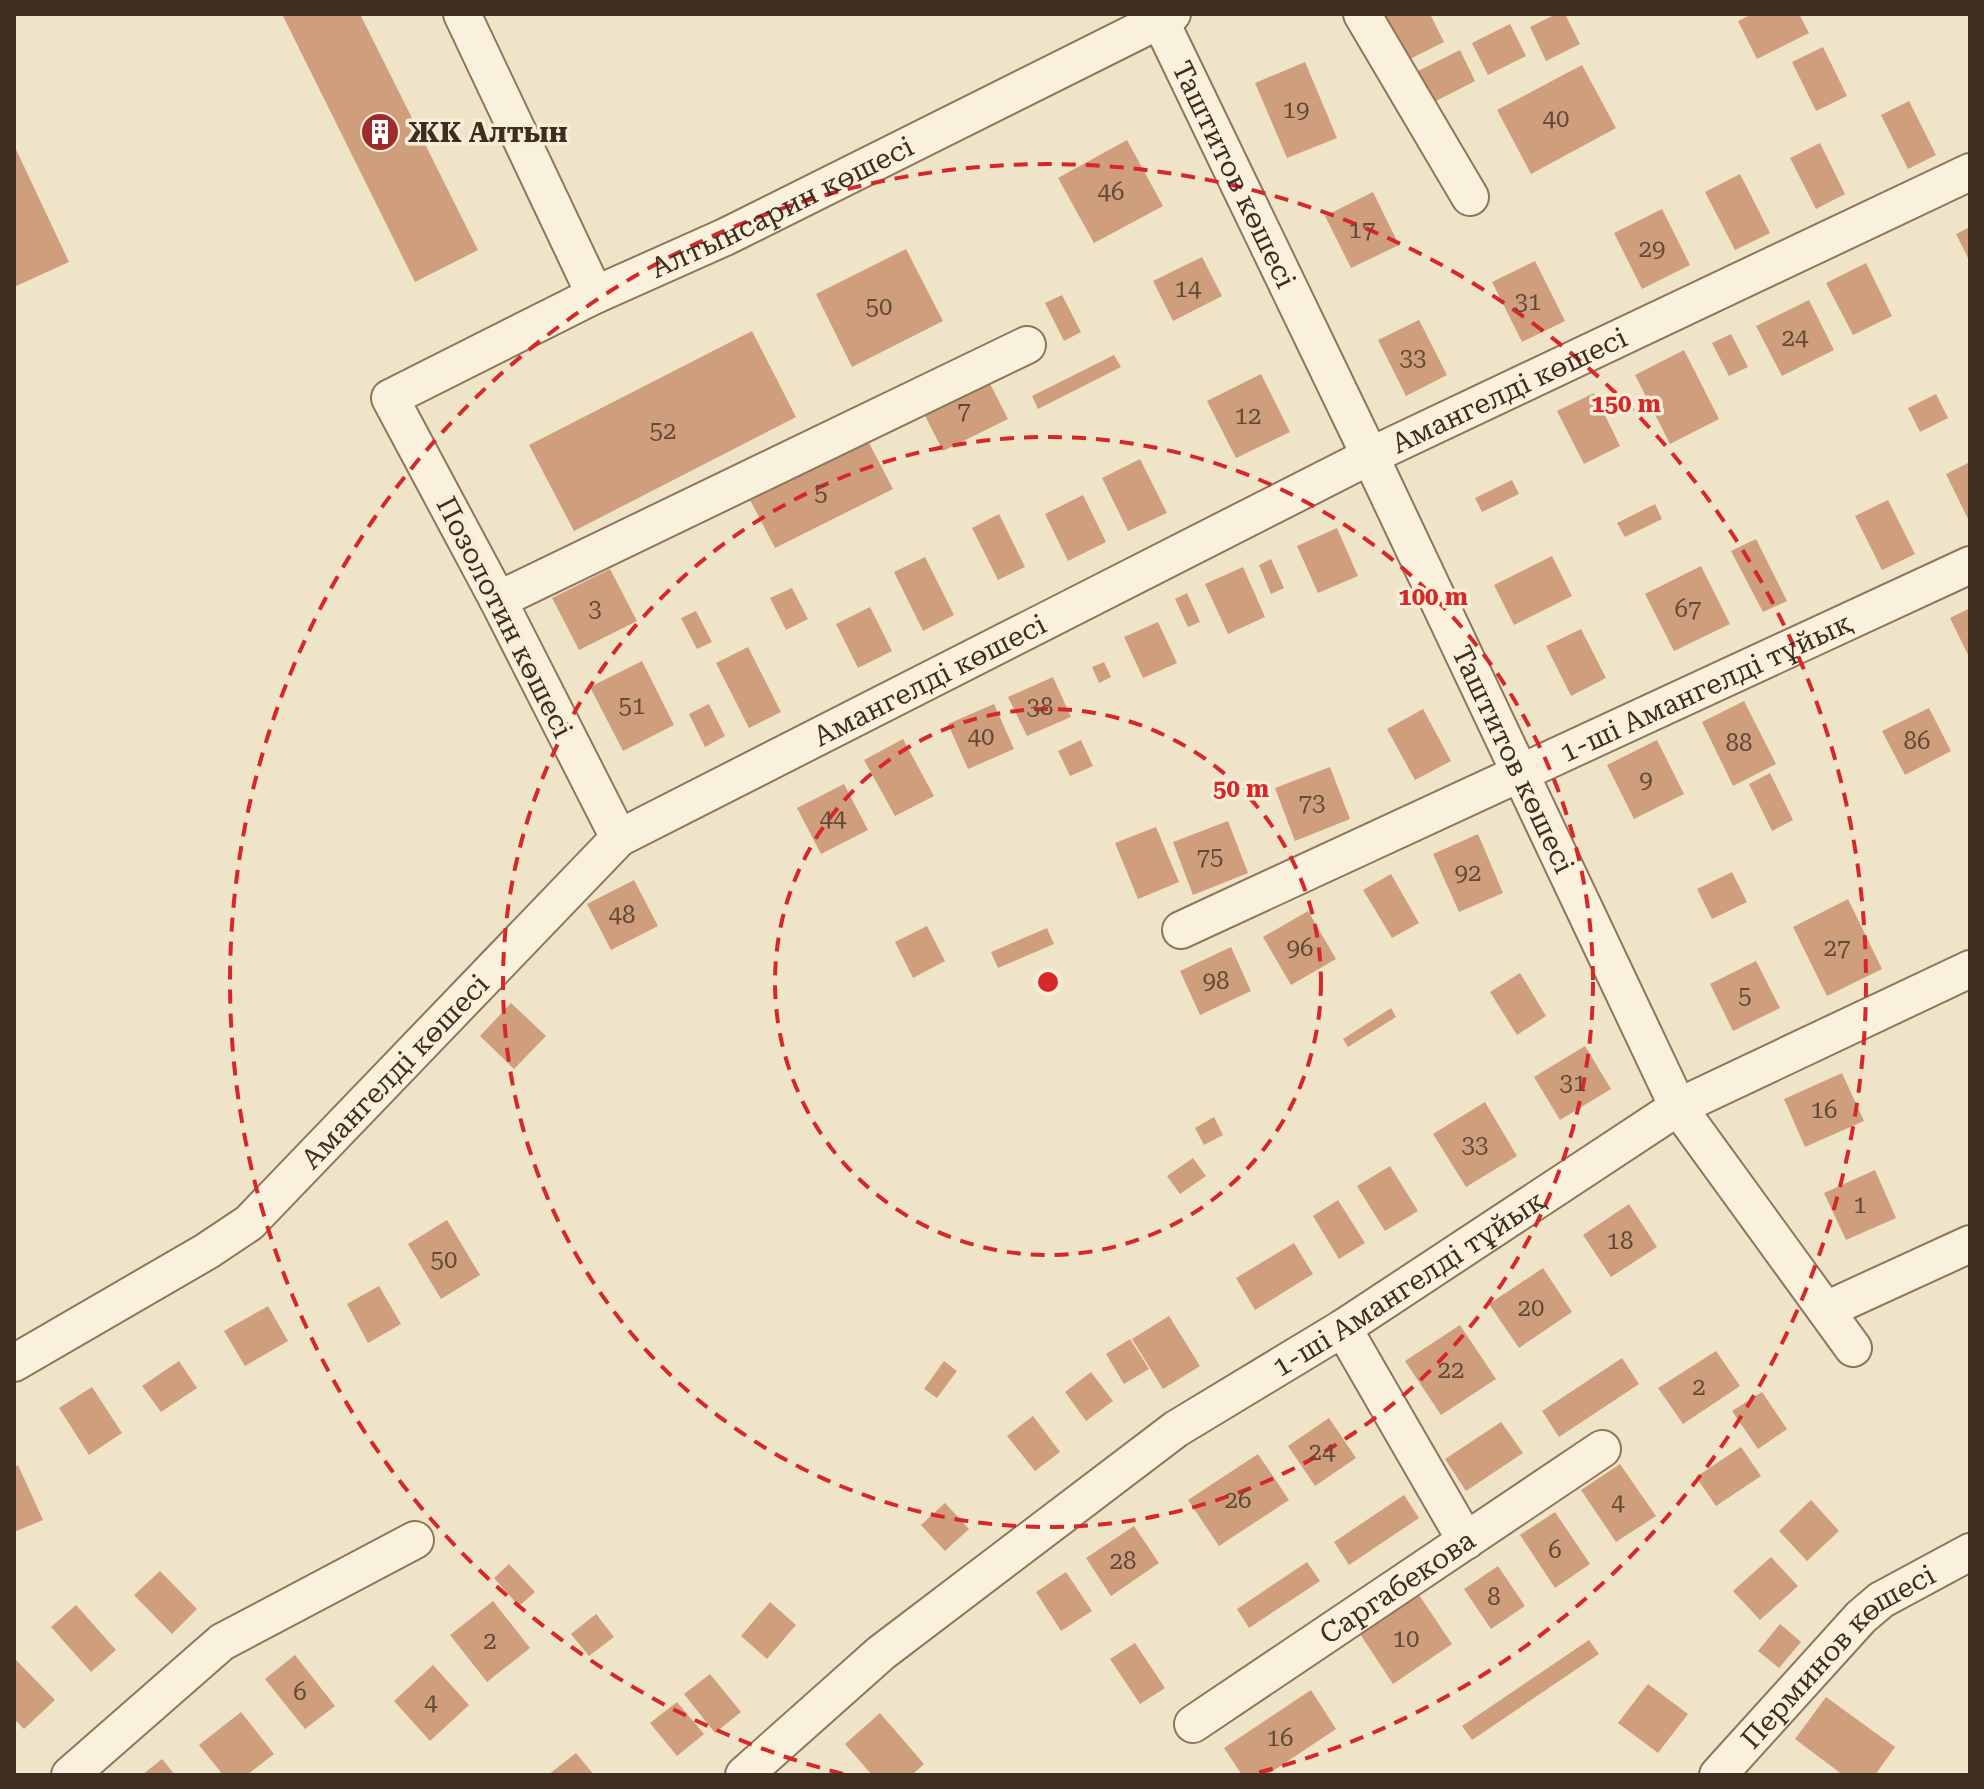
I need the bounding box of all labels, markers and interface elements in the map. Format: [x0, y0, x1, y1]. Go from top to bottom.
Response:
street label: Таштитов көшесі [1165, 56, 1303, 294]
house number: 19 [1283, 96, 1309, 124]
house number: 40 [1543, 105, 1569, 133]
building icon: ЖК Алтын [359, 111, 401, 153]
place label: ЖК Алтын [408, 116, 568, 149]
street label: Алтынсарин көшесі [646, 130, 919, 285]
house number: 46 [1098, 178, 1124, 206]
house number: 17 [1349, 216, 1375, 244]
house number: 29 [1639, 235, 1665, 263]
house number: 14 [1175, 275, 1202, 303]
house number: 31 [1515, 288, 1541, 316]
house number: 50 [866, 293, 892, 321]
street label: Амангелді көшесі [1386, 321, 1632, 460]
house number: 24 [1782, 324, 1809, 352]
house number: 33 [1400, 344, 1426, 372]
text: 150 m [1591, 390, 1661, 418]
house number: 7 [957, 397, 971, 425]
house number: 12 [1235, 402, 1261, 430]
house number: 52 [650, 417, 676, 445]
house number: 5 [814, 479, 828, 507]
street label: Позолотин көшесі [430, 491, 580, 743]
text: 100 m [1398, 583, 1468, 611]
house number: 3 [588, 595, 602, 623]
house number: 67 [1675, 595, 1701, 623]
street label: 1-ші Амангелді тұйық [1555, 606, 1857, 769]
street label: Амангелді көшесі [808, 608, 1052, 753]
street label: Таштитов көшесі [1445, 640, 1581, 879]
house number: 51 [619, 692, 645, 720]
house number: 38 [1027, 693, 1053, 721]
house number: 40 [968, 723, 994, 751]
house number: 86 [1904, 727, 1930, 755]
house number: 88 [1726, 729, 1752, 757]
house number: 9 [1639, 766, 1653, 794]
text: 50 m [1213, 775, 1269, 803]
house number: 73 [1299, 789, 1325, 817]
house number: 44 [820, 805, 847, 833]
house number: 75 [1197, 843, 1223, 871]
house number: 92 [1455, 859, 1481, 887]
house number: 48 [609, 901, 635, 929]
house number: 96 [1287, 934, 1313, 962]
house number: 27 [1824, 934, 1850, 962]
house number: 98 [1203, 967, 1229, 995]
street label: Амангелді көшесі [294, 968, 496, 1176]
centre of rings [1034, 968, 1062, 996]
house number: 5 [1738, 982, 1752, 1010]
house number: 31 [1560, 1069, 1586, 1097]
house number: 16 [1811, 1096, 1837, 1124]
house number: 33 [1462, 1131, 1488, 1159]
street label: 1-ші Амангелді тұйық [1266, 1183, 1551, 1384]
house number: 1 [1853, 1191, 1867, 1219]
house number: 18 [1607, 1227, 1633, 1255]
house number: 50 [431, 1246, 457, 1274]
house number: 20 [1518, 1294, 1544, 1322]
house number: 22 [1438, 1356, 1464, 1384]
house number: 2 [1692, 1373, 1706, 1401]
house number: 24 [1309, 1438, 1336, 1466]
house number: 26 [1225, 1486, 1251, 1514]
house number: 4 [1611, 1489, 1625, 1517]
street label: Саргабекова [1314, 1523, 1481, 1651]
house number: 6 [1548, 1536, 1562, 1564]
house number: 28 [1110, 1547, 1136, 1575]
street label: Перминов көшесі [1734, 1558, 1941, 1755]
house number: 8 [1487, 1583, 1501, 1611]
house number: 10 [1393, 1625, 1419, 1653]
house number: 2 [483, 1627, 497, 1655]
house number: 6 [293, 1678, 307, 1706]
house number: 4 [424, 1689, 438, 1717]
house number: 16 [1267, 1724, 1293, 1752]

